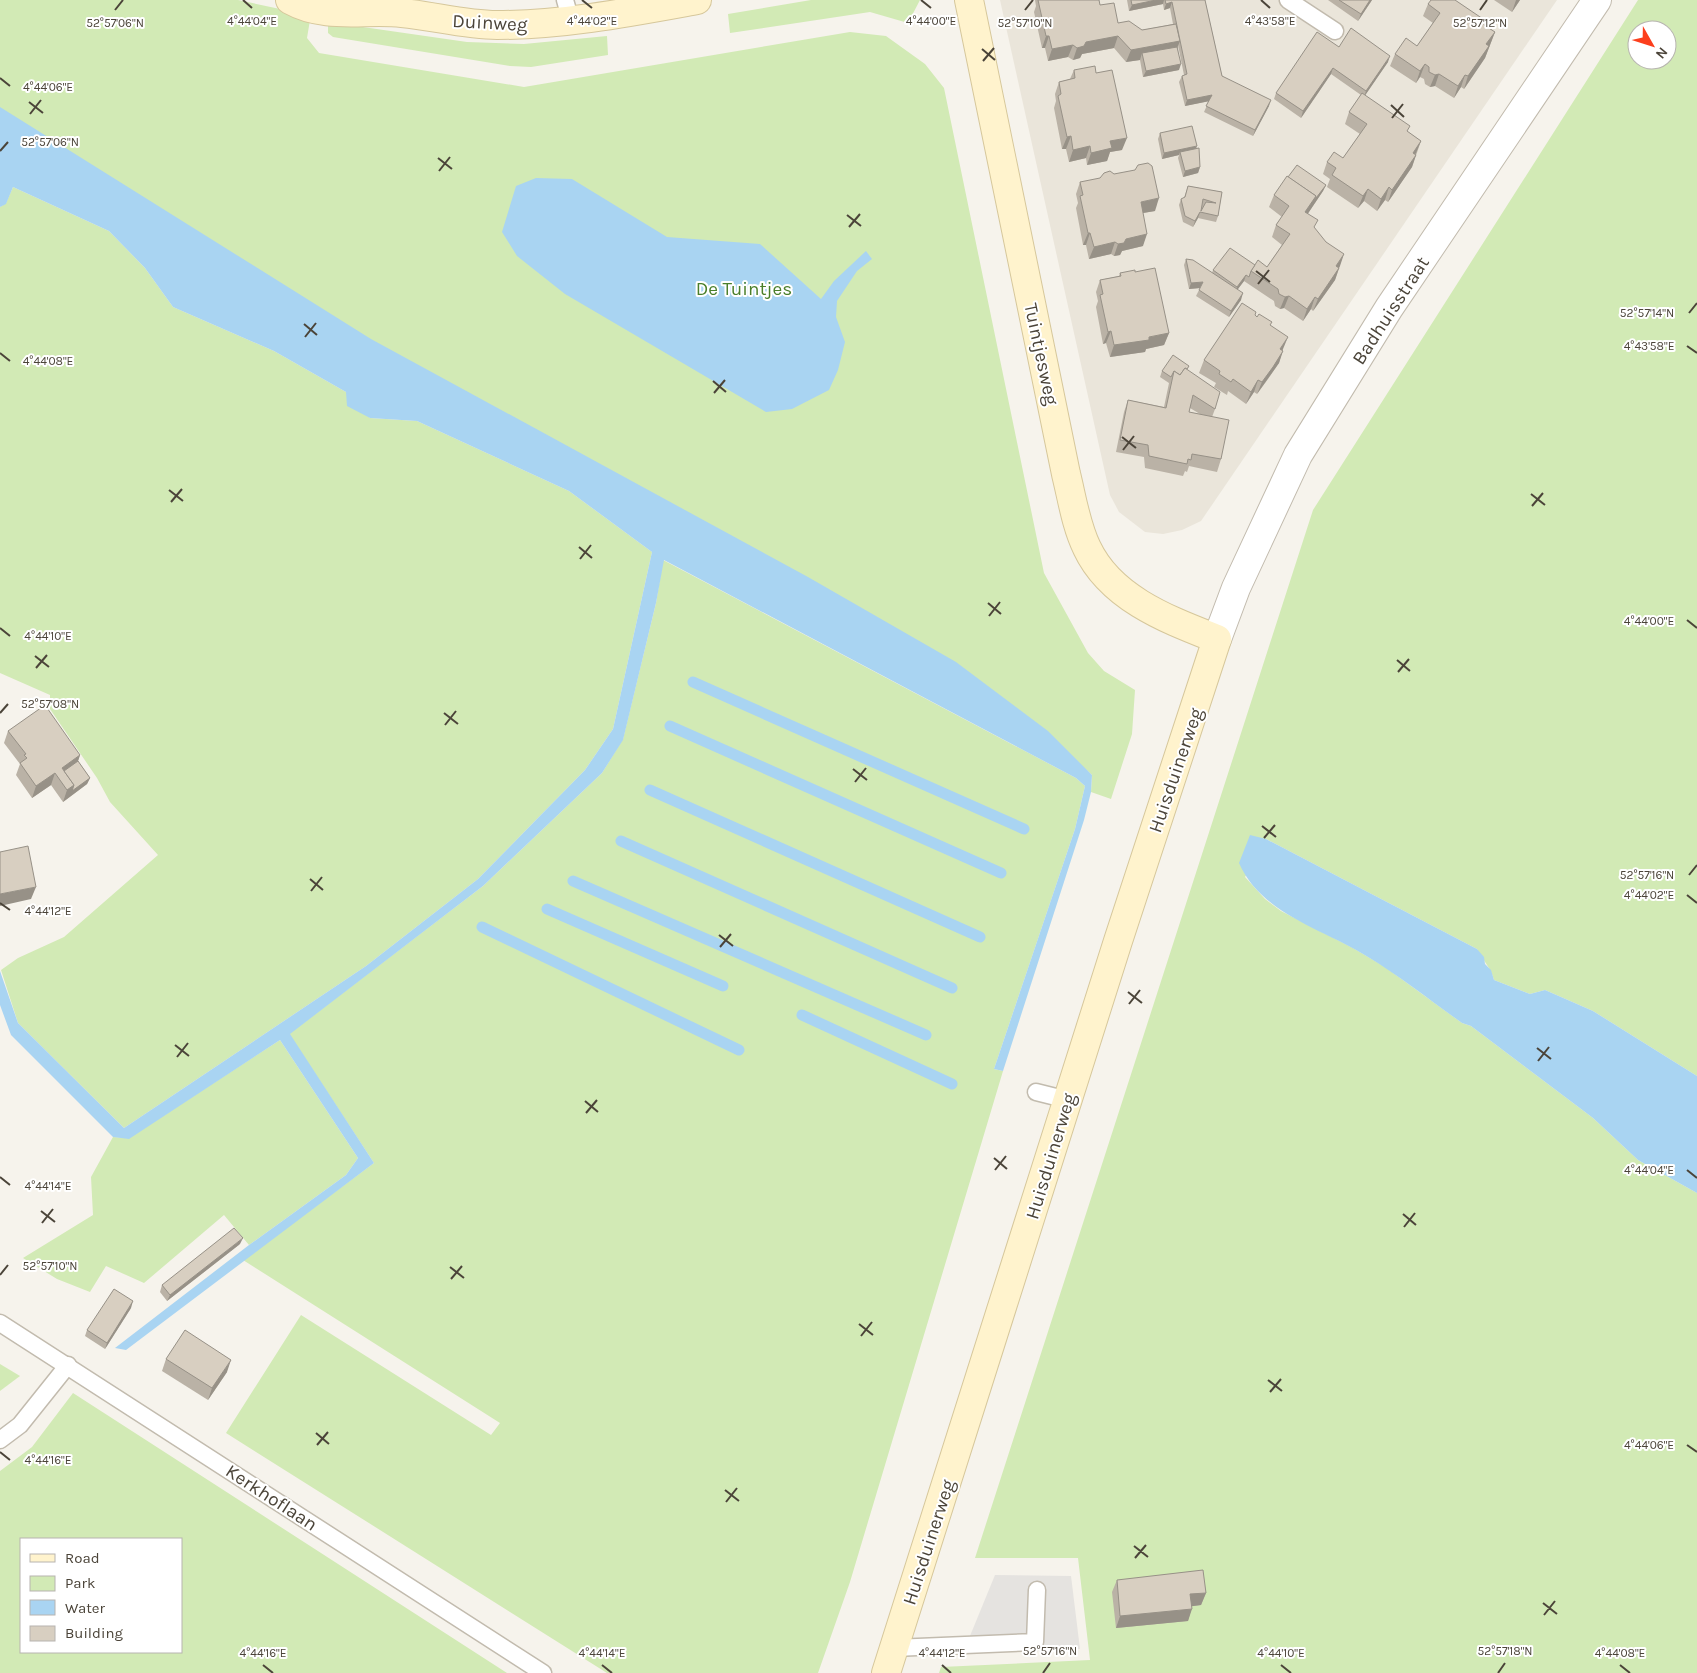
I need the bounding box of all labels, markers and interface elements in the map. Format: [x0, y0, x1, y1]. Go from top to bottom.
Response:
street label: Duinweg [452, 10, 528, 36]
text: 4°44'04"E [227, 14, 277, 28]
text: 4°44'02"E [567, 14, 617, 28]
text: 4°44'00"E [906, 14, 956, 28]
text: 4°43'58"E [1245, 14, 1295, 28]
text: 52°57'06"N [86, 16, 144, 30]
text: 52°57'10"N [998, 16, 1052, 30]
text: 52°57'12"N [1453, 16, 1507, 30]
north arrow [1627, 20, 1677, 70]
text: N [1652, 44, 1671, 62]
text: 4°44'06"E [23, 80, 73, 94]
text: 52°57'06"N [21, 135, 79, 149]
street label: Badhuisstraat [1348, 252, 1434, 369]
park label: De Tuintjes [696, 278, 792, 300]
street label: Tuintjesweg [1019, 301, 1063, 408]
text: 52°57'14"N [1620, 306, 1674, 320]
text: 4°43'58"E [1624, 339, 1674, 353]
text: 4°44'08"E [23, 354, 73, 368]
text: 4°44'00"E [1624, 614, 1674, 628]
text: 4°44'10"E [24, 629, 72, 643]
text: 52°57'08"N [21, 697, 79, 711]
street label: Huisduinerweg [1144, 705, 1208, 836]
text: 52°57'16"N [1620, 868, 1674, 882]
text: 4°44'02"E [1624, 888, 1674, 902]
text: 4°44'12"E [24, 904, 72, 918]
street label: Huisduinerweg [1021, 1090, 1081, 1222]
text: 4°44'04"E [1624, 1163, 1674, 1177]
text: 4°44'14"E [25, 1179, 71, 1193]
text: 52°57'10"N [23, 1259, 77, 1273]
text: 4°44'06"E [1624, 1438, 1674, 1452]
text: 4°44'16"E [24, 1453, 72, 1467]
street label: Kerkhoflaan [221, 1460, 321, 1536]
street label: Huisduinerweg [898, 1477, 960, 1608]
legend [20, 1538, 182, 1653]
text: Road [65, 1549, 100, 1567]
text: Park [65, 1574, 95, 1592]
text: Water [65, 1599, 106, 1617]
text: Building [65, 1624, 123, 1642]
text: 52°57'16"N [1023, 1644, 1077, 1658]
text: 52°57'18"N [1477, 1644, 1533, 1658]
text: 4°44'16"E [239, 1646, 287, 1660]
text: 4°44'14"E [579, 1646, 625, 1660]
text: 4°44'12"E [918, 1646, 966, 1660]
text: 4°44'10"E [1257, 1646, 1305, 1660]
text: 4°44'08"E [1595, 1646, 1645, 1660]

